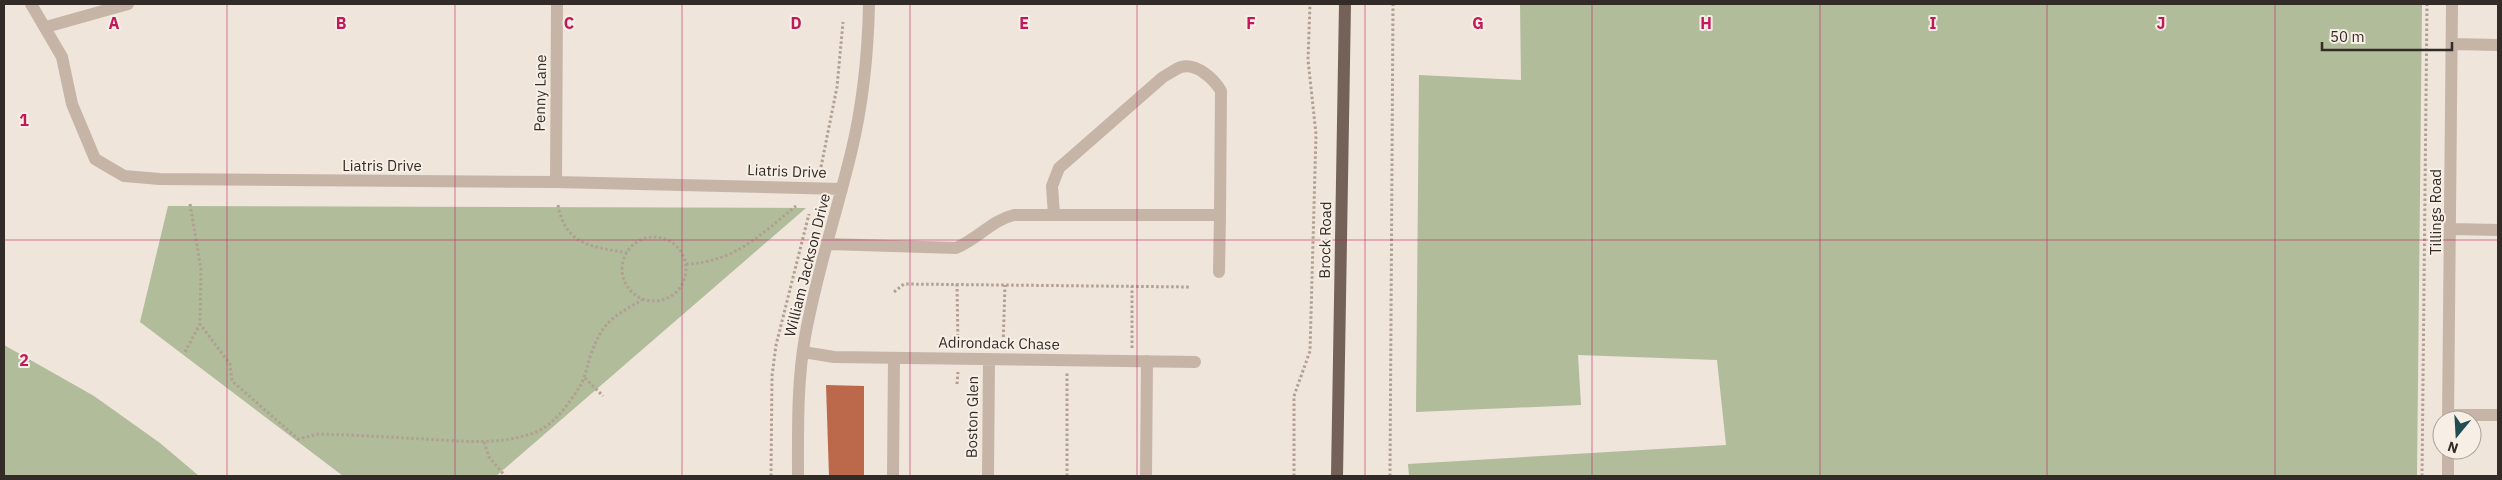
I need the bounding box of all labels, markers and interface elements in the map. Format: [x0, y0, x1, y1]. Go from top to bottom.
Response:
text: A [109, 13, 120, 33]
text: B [336, 13, 347, 33]
text: C [564, 13, 574, 33]
text: D [790, 13, 802, 33]
text: E [1019, 13, 1029, 33]
text: F [1246, 13, 1256, 33]
text: G [1472, 13, 1484, 33]
text: H [1700, 13, 1712, 33]
text: I [1930, 13, 1937, 33]
text: J [2157, 13, 2165, 33]
scale bar [2322, 20, 2452, 52]
text: 50 m [2330, 27, 2365, 46]
street label: Penny Lane [530, 54, 550, 132]
text: 1 [19, 110, 29, 130]
street label: Liatris Drive [342, 156, 422, 175]
street label: Liatris Drive [747, 160, 827, 182]
street label: Tillings Road [2426, 169, 2445, 255]
street label: William Jackson Drive [780, 191, 834, 339]
street label: Brock Road [1315, 201, 1335, 279]
street label: Adirondack Chase [938, 332, 1060, 354]
text: 2 [19, 350, 29, 370]
street label: Boston Glen [962, 376, 982, 458]
north arrow [2432, 410, 2482, 460]
text: N [2445, 437, 2461, 457]

